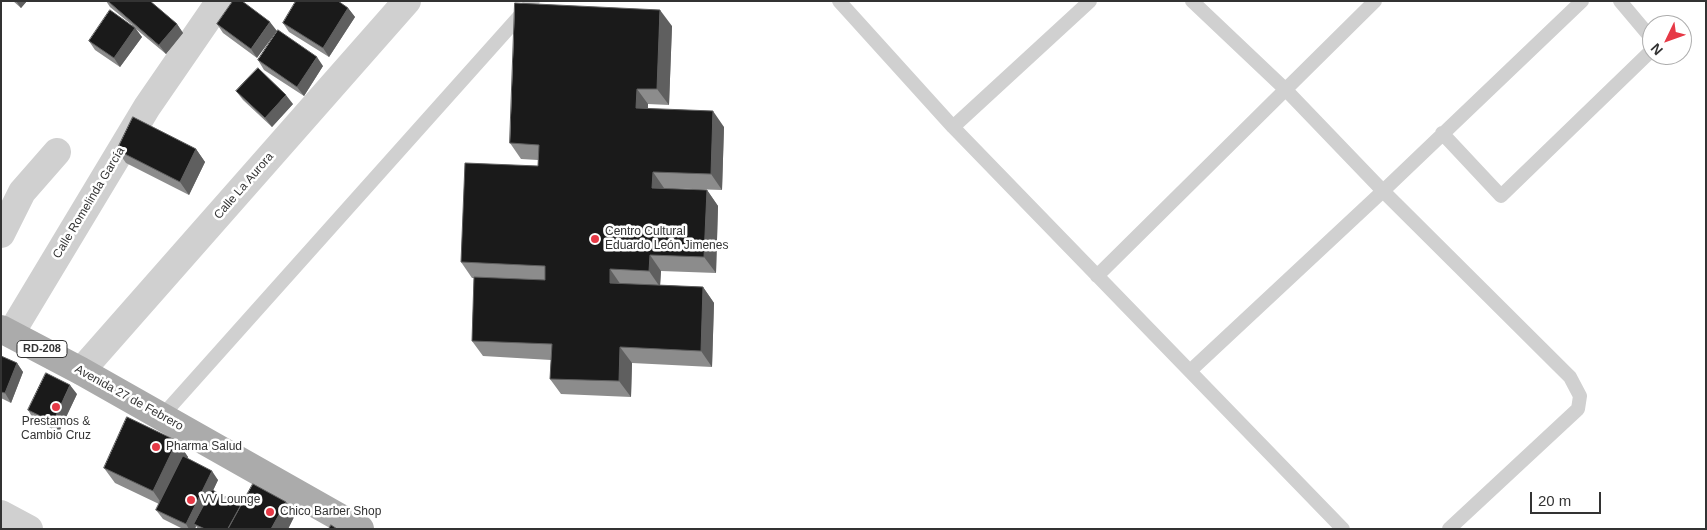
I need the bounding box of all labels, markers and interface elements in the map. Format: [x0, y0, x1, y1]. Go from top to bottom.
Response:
north arrow [1642, 15, 1692, 65]
text: N [1647, 40, 1666, 58]
street label: Calle Romelinda García [50, 145, 128, 261]
street label: Calle La Aurora [211, 150, 277, 222]
place label: Centro Cultural Eduardo León Jimenes [605, 225, 728, 253]
marker: Centro Cultural Eduardo León Jimenes [589, 233, 601, 245]
road number: RD-208 [17, 340, 67, 358]
street label: Avenida 27 de Febrero [72, 362, 186, 434]
marker: Prestamos & Cambio Cruz [50, 401, 62, 413]
place label: Prestamos & Cambio Cruz [21, 415, 91, 443]
place label: Pharma Salud [166, 440, 242, 454]
marker: Pharma Salud [150, 441, 162, 453]
scale bar [1532, 482, 1603, 514]
text: 20 m [1538, 492, 1571, 509]
place label: VV Lounge [201, 493, 260, 507]
marker: VV Lounge [185, 494, 197, 506]
place label: Chico Barber Shop [280, 505, 381, 519]
marker: Chico Barber Shop [264, 506, 276, 518]

